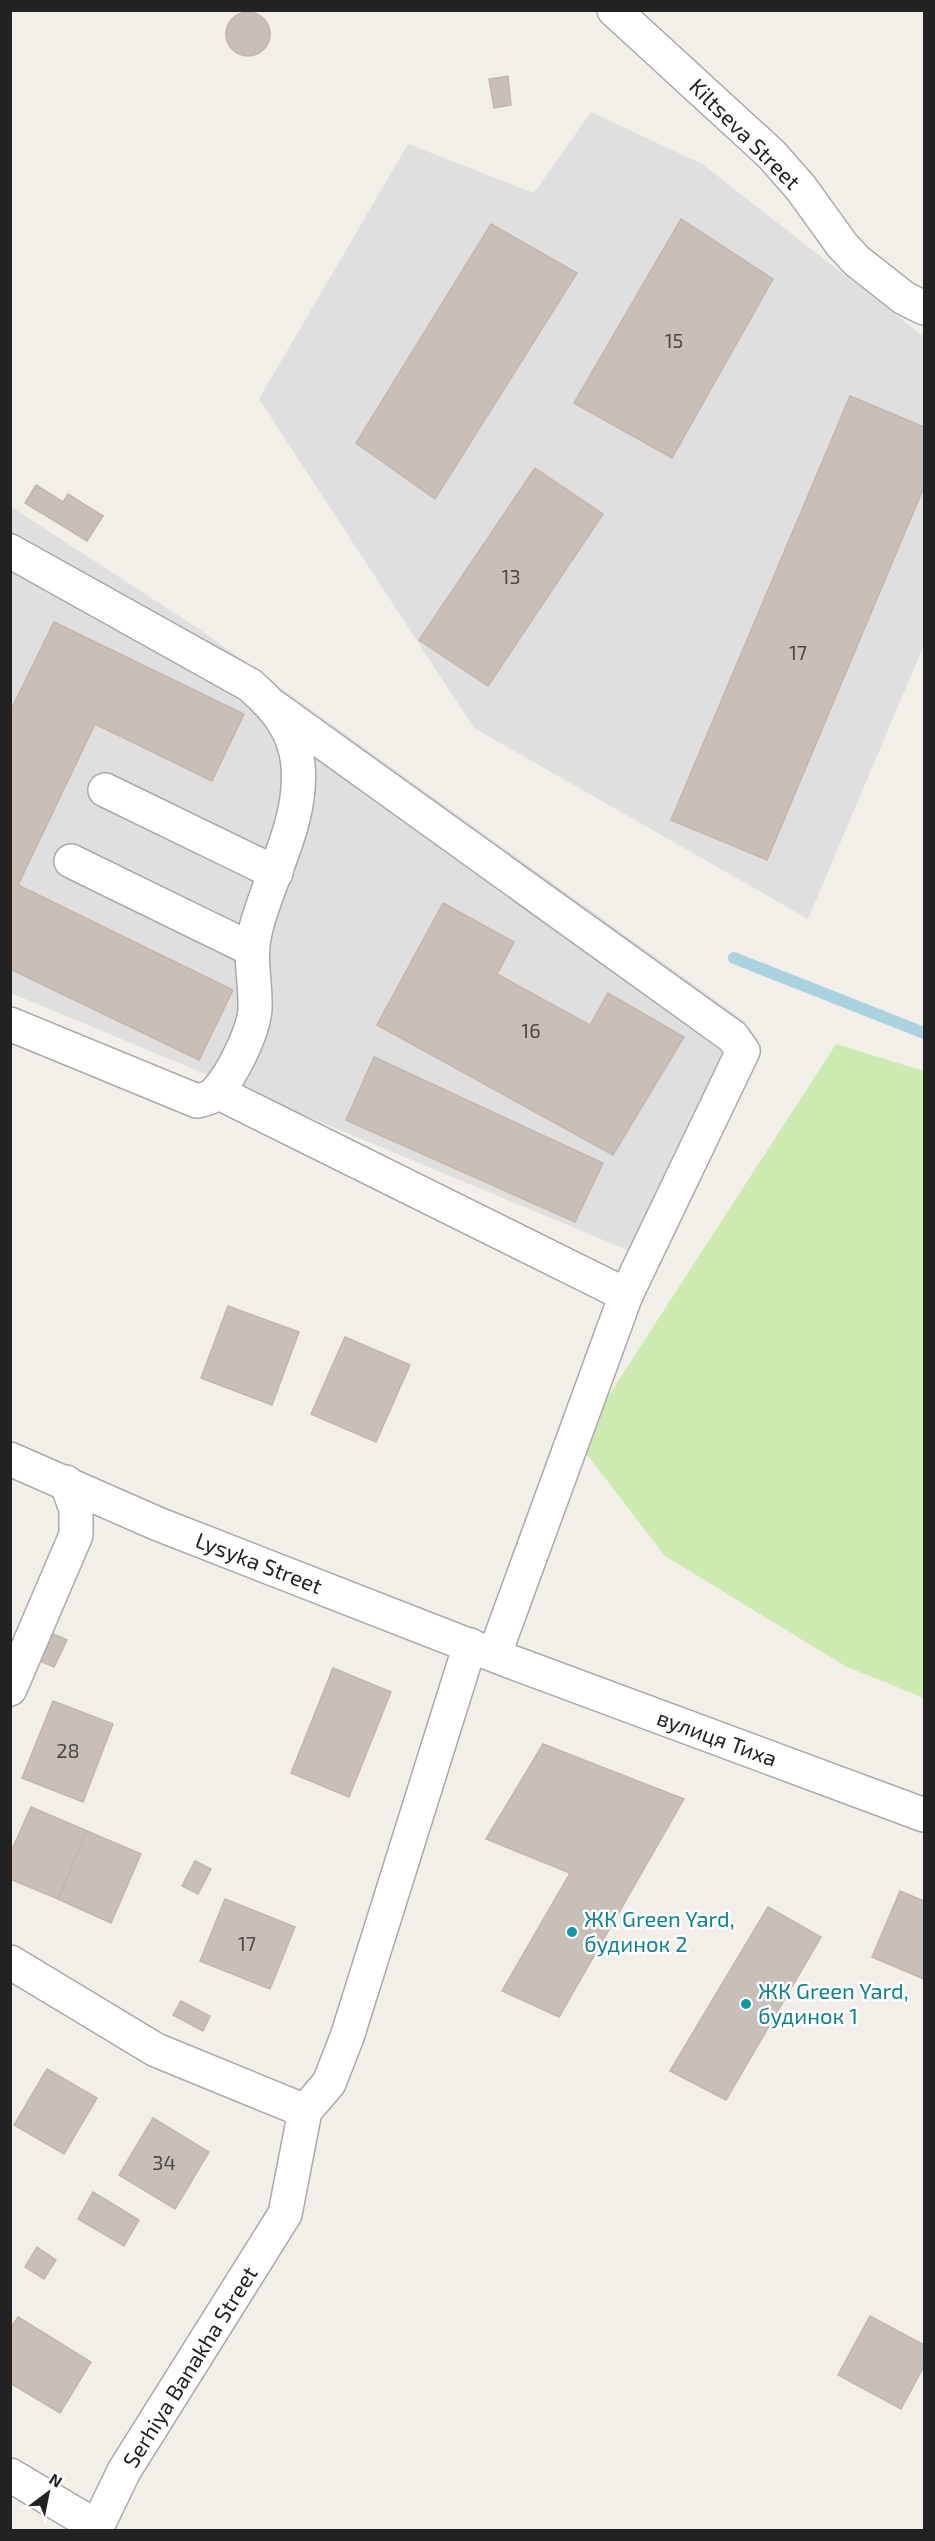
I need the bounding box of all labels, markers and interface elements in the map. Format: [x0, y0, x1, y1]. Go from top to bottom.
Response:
street label: Kiltseva Street [685, 73, 806, 194]
house number: 15 [665, 328, 683, 352]
house number: 13 [501, 564, 521, 588]
house number: 17 [789, 640, 807, 664]
house number: 16 [521, 1018, 541, 1042]
street label: Lysyka Street [192, 1526, 326, 1598]
street label: вулиця Тиха [653, 1703, 781, 1772]
house number: 28 [56, 1738, 80, 1762]
place label: ЖК Green Yard, будинок 2 [584, 1905, 735, 1957]
marker: ЖК Green Yard, будинок 2 [565, 1925, 579, 1939]
house number: 17 [238, 1931, 256, 1955]
place label: ЖК Green Yard, будинок 1 [758, 1977, 909, 2029]
marker: ЖК Green Yard, будинок 1 [739, 1997, 753, 2011]
house number: 34 [152, 2150, 176, 2174]
street label: Serhiya Banakha Street [117, 2261, 262, 2472]
north arrow [18, 2463, 78, 2523]
text: N [46, 2469, 66, 2491]

